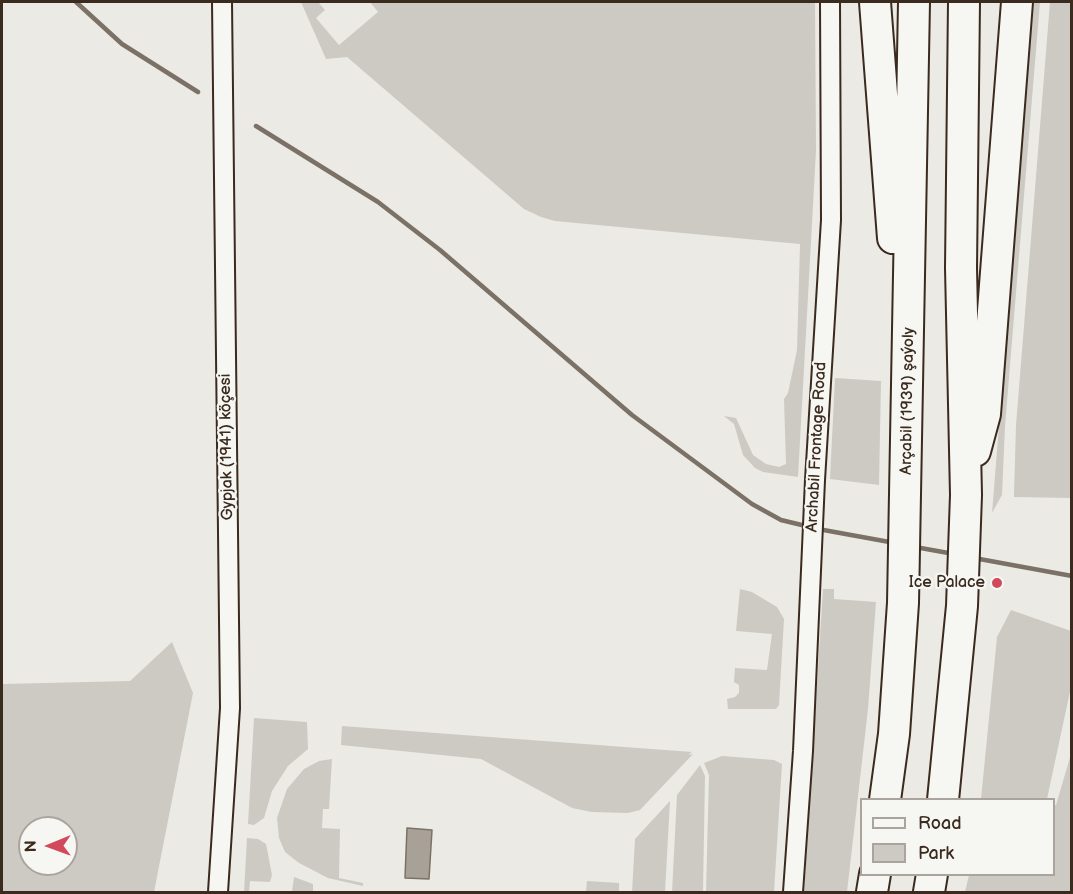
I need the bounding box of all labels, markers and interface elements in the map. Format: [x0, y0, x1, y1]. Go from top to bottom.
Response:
street label: Arçabil (1939) şaýoly [897, 327, 919, 475]
street label: Archabil Frontage Road [803, 361, 831, 533]
street label: Gypjak (1941) köçesi [216, 373, 238, 521]
place label: Ice Palace [909, 573, 985, 593]
marker: Ice Palace [990, 576, 1004, 590]
legend [860, 798, 1055, 876]
text: Road [918, 813, 962, 834]
north arrow [18, 816, 78, 876]
text: N [22, 840, 41, 852]
text: Park [918, 843, 954, 864]

